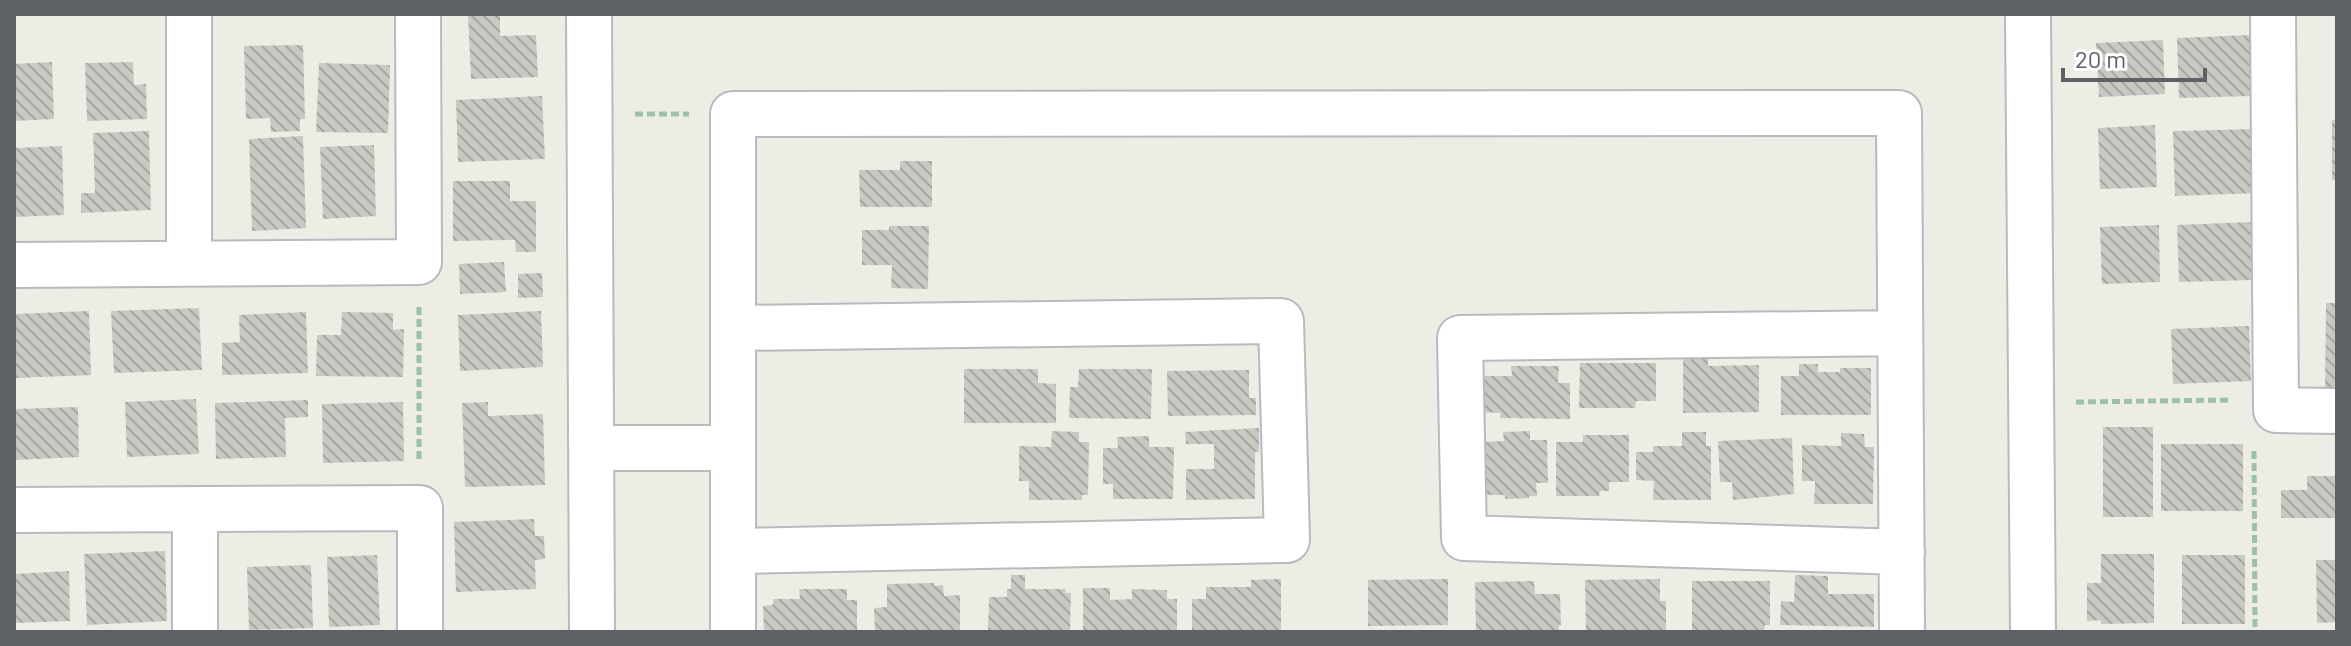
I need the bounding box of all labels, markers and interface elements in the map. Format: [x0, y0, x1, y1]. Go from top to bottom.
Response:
scale bar [2063, 32, 2205, 82]
text: 20 m [2075, 44, 2126, 73]

